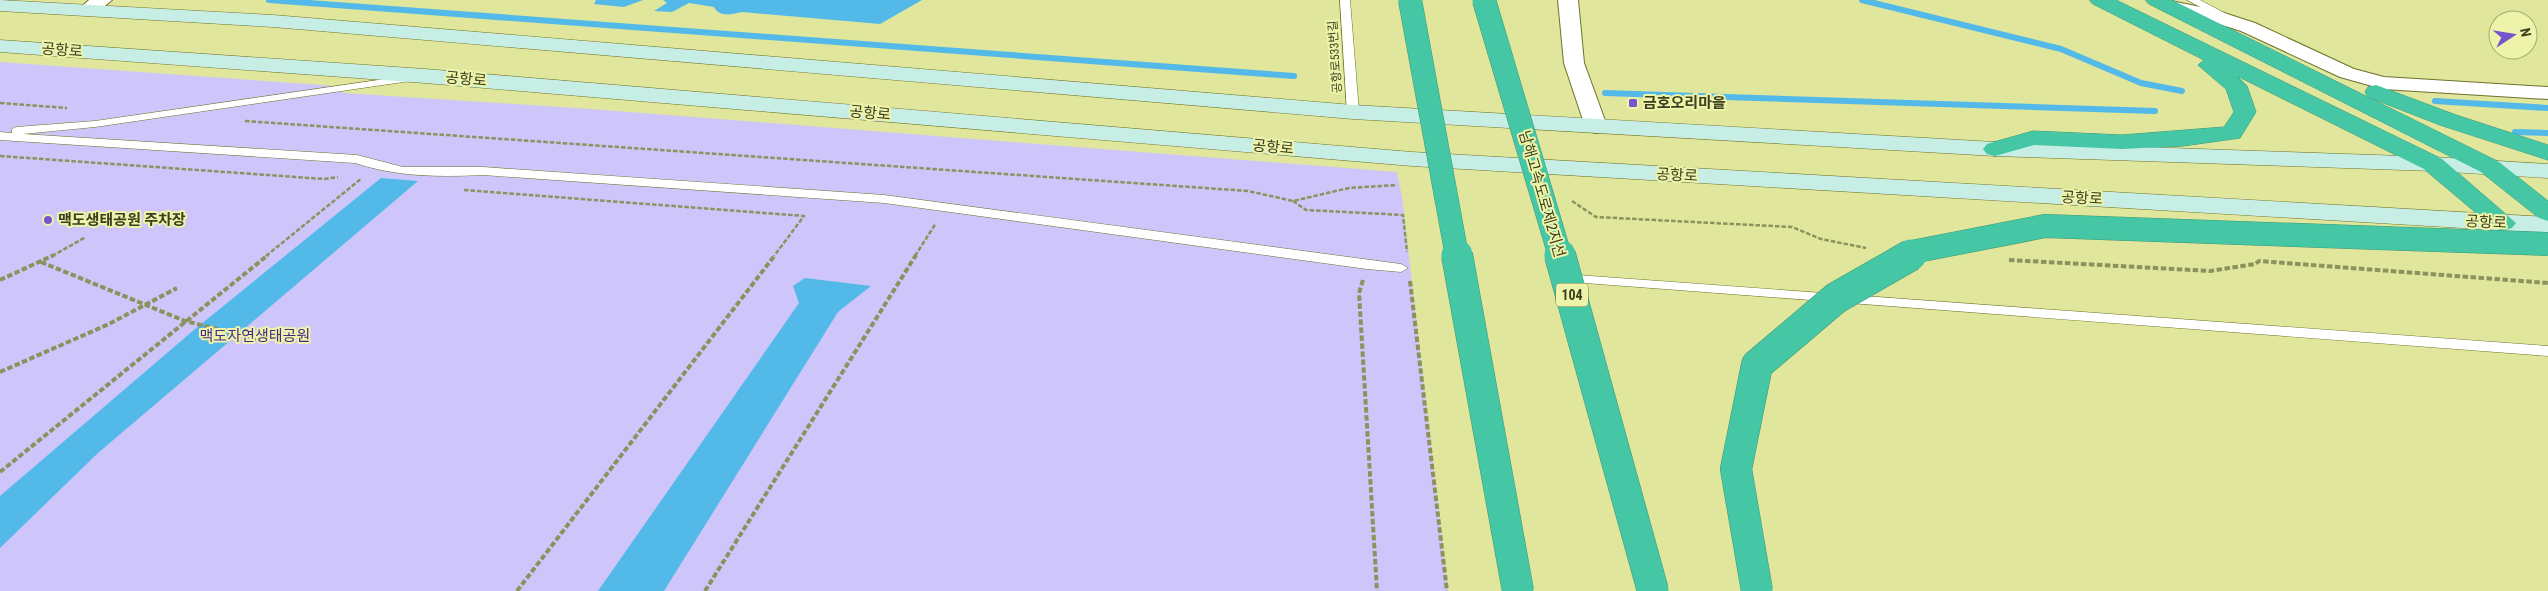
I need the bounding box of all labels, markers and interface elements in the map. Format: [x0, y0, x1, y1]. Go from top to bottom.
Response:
north arrow [2488, 10, 2538, 60]
street label: 공항로533번길 [1325, 20, 1345, 94]
text: N [2517, 26, 2534, 38]
street label: 공항로 [41, 40, 83, 60]
street label: 공항로 [445, 68, 487, 90]
place label: 금호오리마을 [1643, 94, 1726, 112]
marker: 금호오리마을 [1627, 97, 1639, 109]
street label: 공항로 [849, 102, 891, 124]
street label: 남해고속도로제2지선 [1515, 128, 1569, 260]
street label: 공항로 [1252, 136, 1294, 158]
street label: 공항로 [1656, 165, 1698, 185]
street label: 공항로 [2061, 188, 2103, 208]
place label: 맥도생태공원 주차장 [58, 211, 186, 229]
street label: 공항로 [2465, 212, 2507, 232]
marker: 맥도생태공원 주차장 [42, 214, 54, 226]
road number: 104 [1556, 284, 1588, 306]
park label: 맥도자연생태공원 [200, 327, 310, 345]

